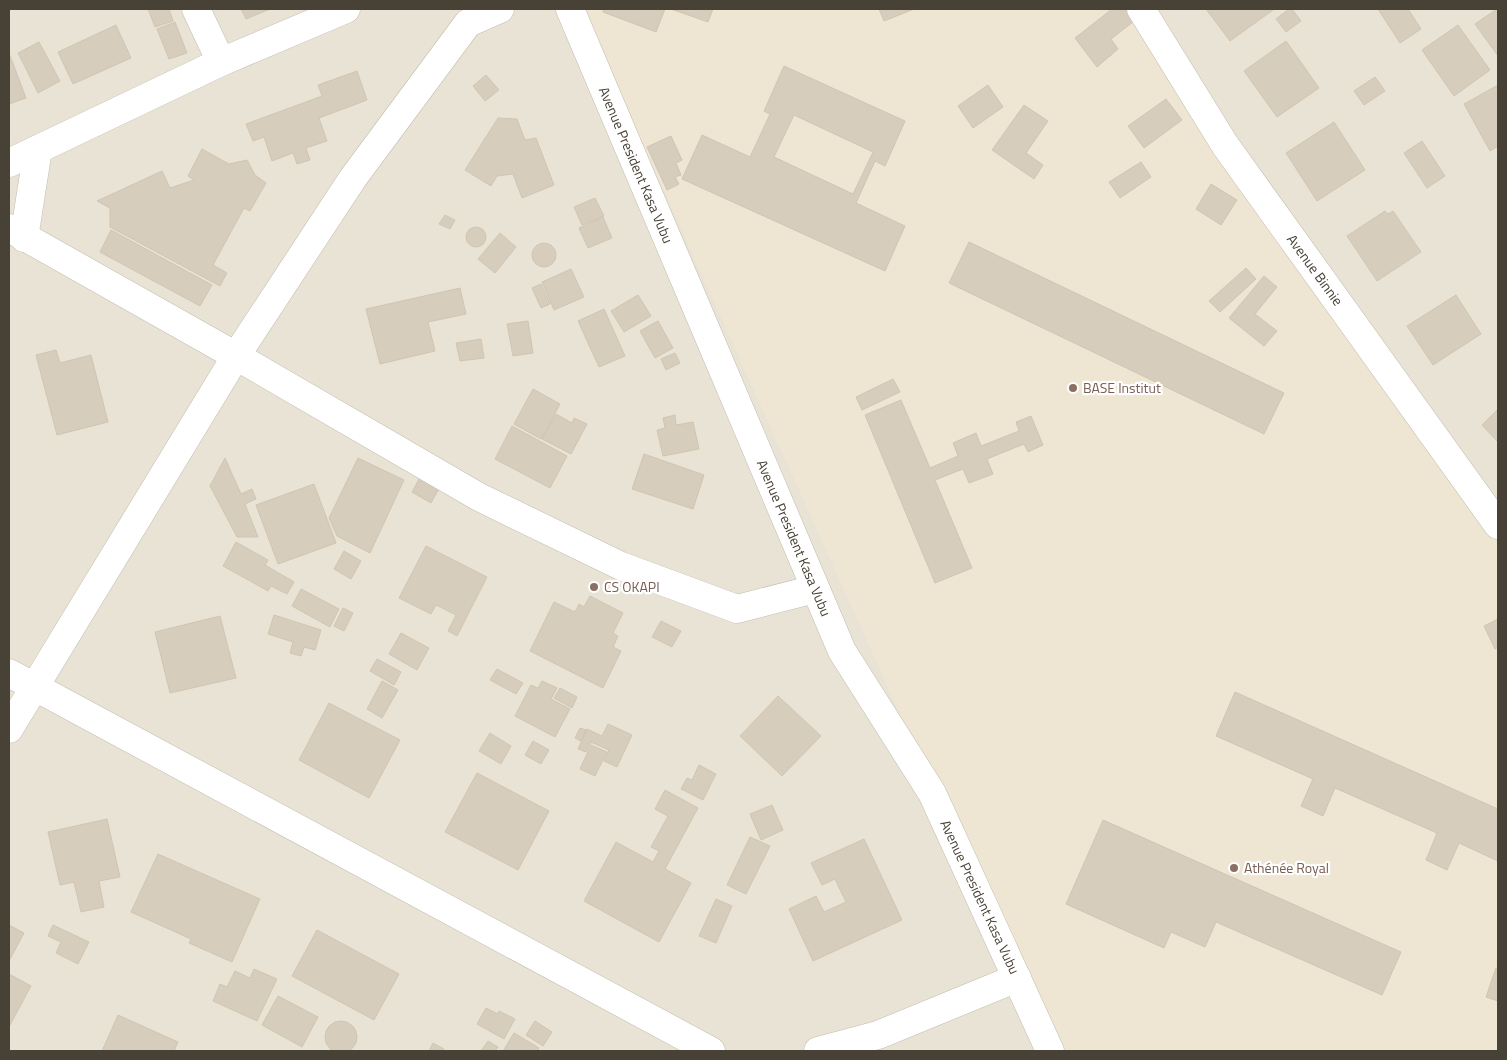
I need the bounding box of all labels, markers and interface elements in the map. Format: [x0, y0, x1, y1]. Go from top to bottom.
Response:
street label: Avenue President Kasa Vubu [594, 83, 679, 246]
street label: Avenue Binnie [1282, 230, 1349, 310]
place label: BASE Institut [1083, 377, 1161, 398]
marker: BASE Institut [1067, 382, 1079, 394]
street label: Avenue President Kasa Vubu [752, 456, 837, 619]
place label: CS OKAPI [604, 576, 660, 597]
marker: CS OKAPI [588, 581, 600, 593]
street label: Avenue President Kasa Vubu [935, 816, 1025, 977]
place label: Athénée Royal [1244, 857, 1329, 878]
marker: Athénée Royal [1228, 862, 1240, 874]

